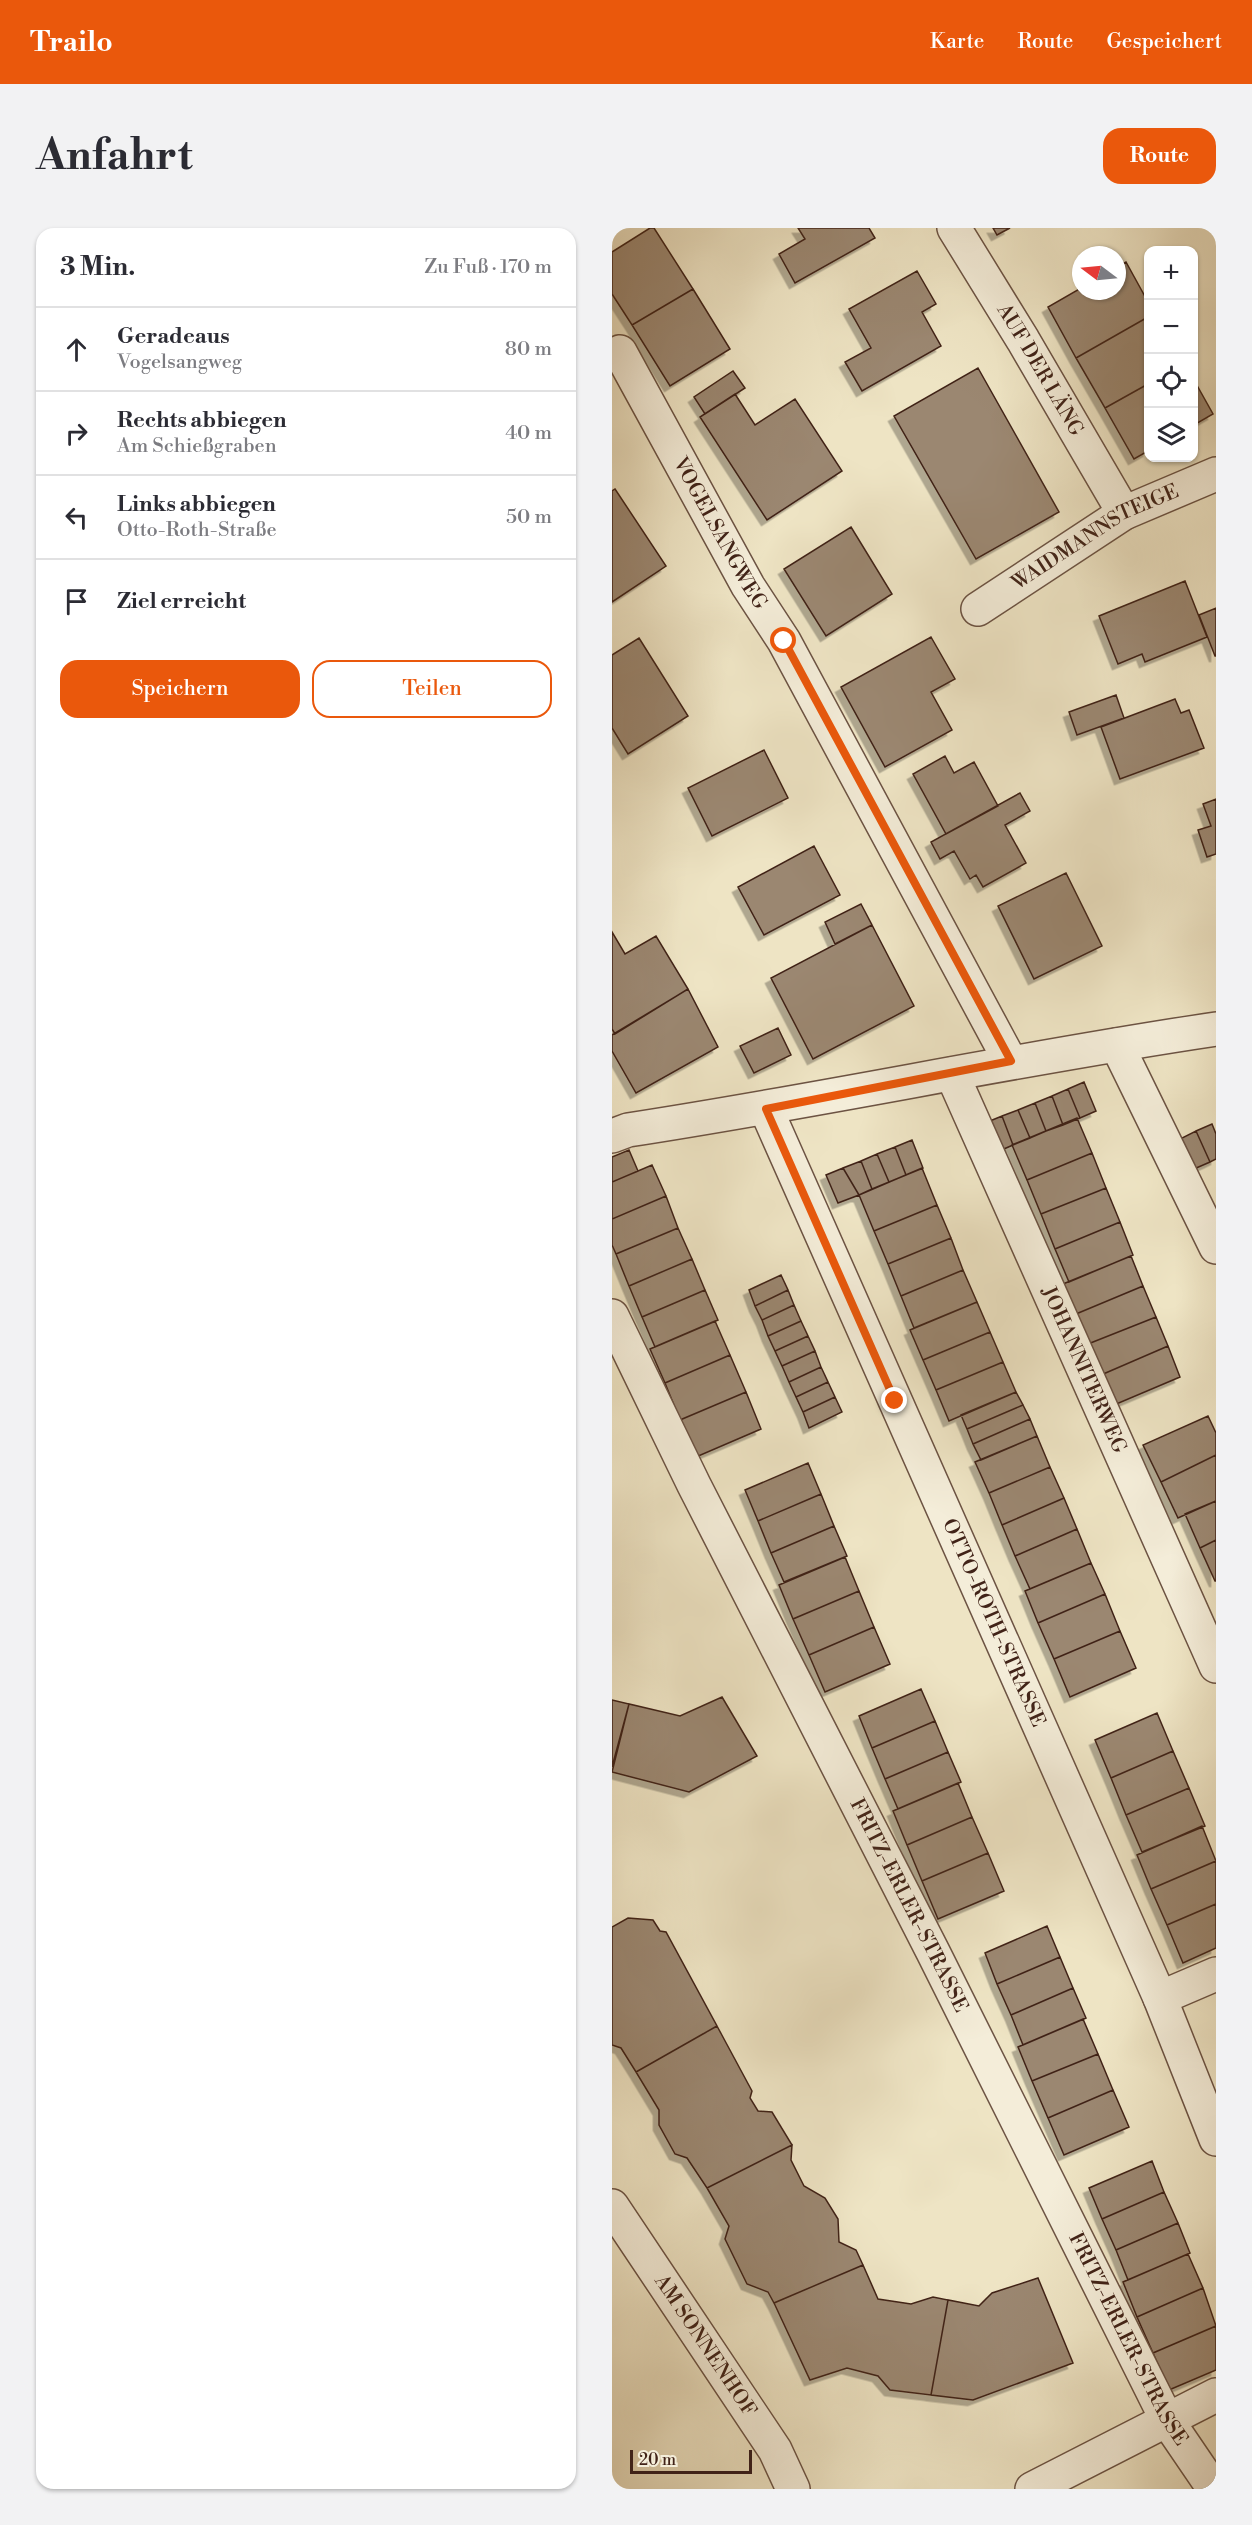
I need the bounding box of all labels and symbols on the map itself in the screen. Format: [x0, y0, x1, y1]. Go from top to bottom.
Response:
north arrow [1072, 246, 1126, 300]
street label: AUF DER LÄNG [991, 298, 1089, 441]
street label: VOGELSANGWEG [667, 452, 773, 614]
street label: WAIDMANNSTEIGE [1006, 479, 1182, 596]
route start [770, 627, 796, 653]
street label: JOHANNITERWEG [1035, 1282, 1132, 1457]
route end [881, 1387, 907, 1413]
street label: OTTO-ROTH-STRASSE [937, 1515, 1051, 1731]
street label: FRITZ-ERLER-STRASSE [844, 1794, 974, 2016]
street label: FRITZ-ERLER-STRASSE [1063, 2228, 1193, 2451]
street label: AM SONNENHOF [648, 2269, 762, 2422]
scale bar [630, 2447, 752, 2474]

